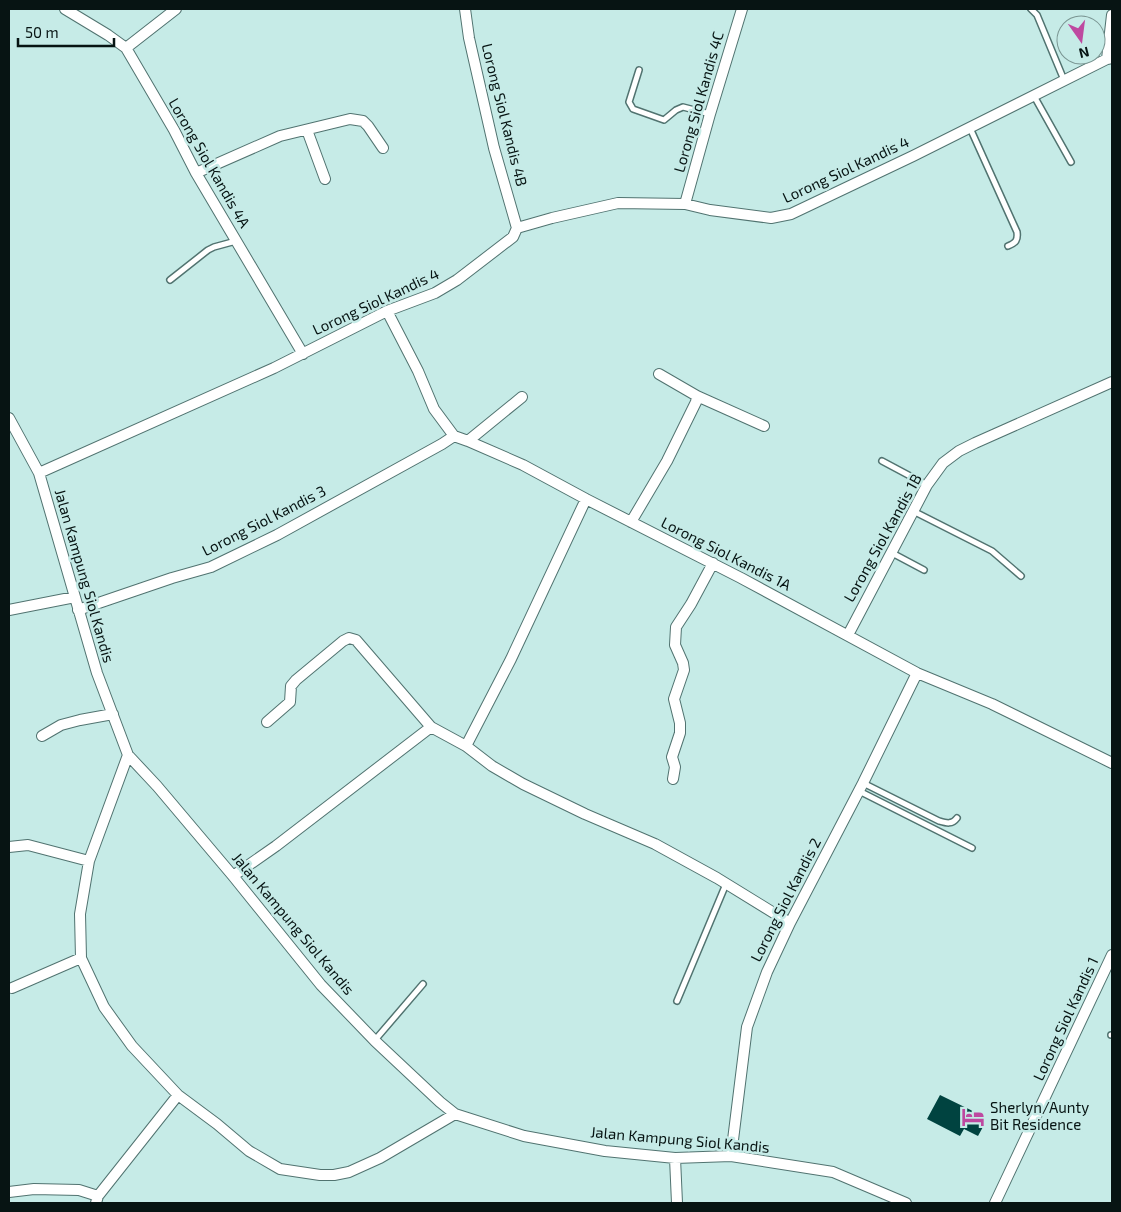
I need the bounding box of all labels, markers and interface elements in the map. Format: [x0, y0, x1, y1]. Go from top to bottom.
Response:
scale bar [18, 15, 114, 47]
north arrow [1056, 15, 1106, 65]
text: 50 m [25, 23, 59, 41]
street label: Lorong Siol Kandis 4C [669, 29, 727, 174]
street label: Lorong Siol Kandis 4B [478, 41, 531, 188]
text: N [1077, 44, 1091, 63]
street label: Lorong Siol Kandis 4A [165, 94, 255, 231]
street label: Lorong Siol Kandis 4 [780, 132, 912, 206]
street label: Lorong Siol Kandis 4 [310, 264, 442, 338]
street label: Lorong Siol Kandis 1B [839, 470, 925, 605]
street label: Lorong Siol Kandis 3 [199, 481, 328, 559]
street label: Jalan Kampung Siol Kandis [52, 487, 118, 665]
street label: Lorong Siol Kandis 1A [658, 513, 795, 594]
street label: Lorong Siol Kandis 2 [746, 835, 824, 964]
street label: Jalan Kampung Siol Kandis [229, 849, 358, 998]
street label: Lorong Siol Kandis 1 [1029, 954, 1102, 1083]
place label: Sherlyn/Aunty Bit Residence [990, 1098, 1089, 1133]
hotel icon: Sherlyn/Aunty Bit Residence [960, 1104, 986, 1130]
street label: Jalan Kampung Siol Kandis [590, 1122, 770, 1156]

